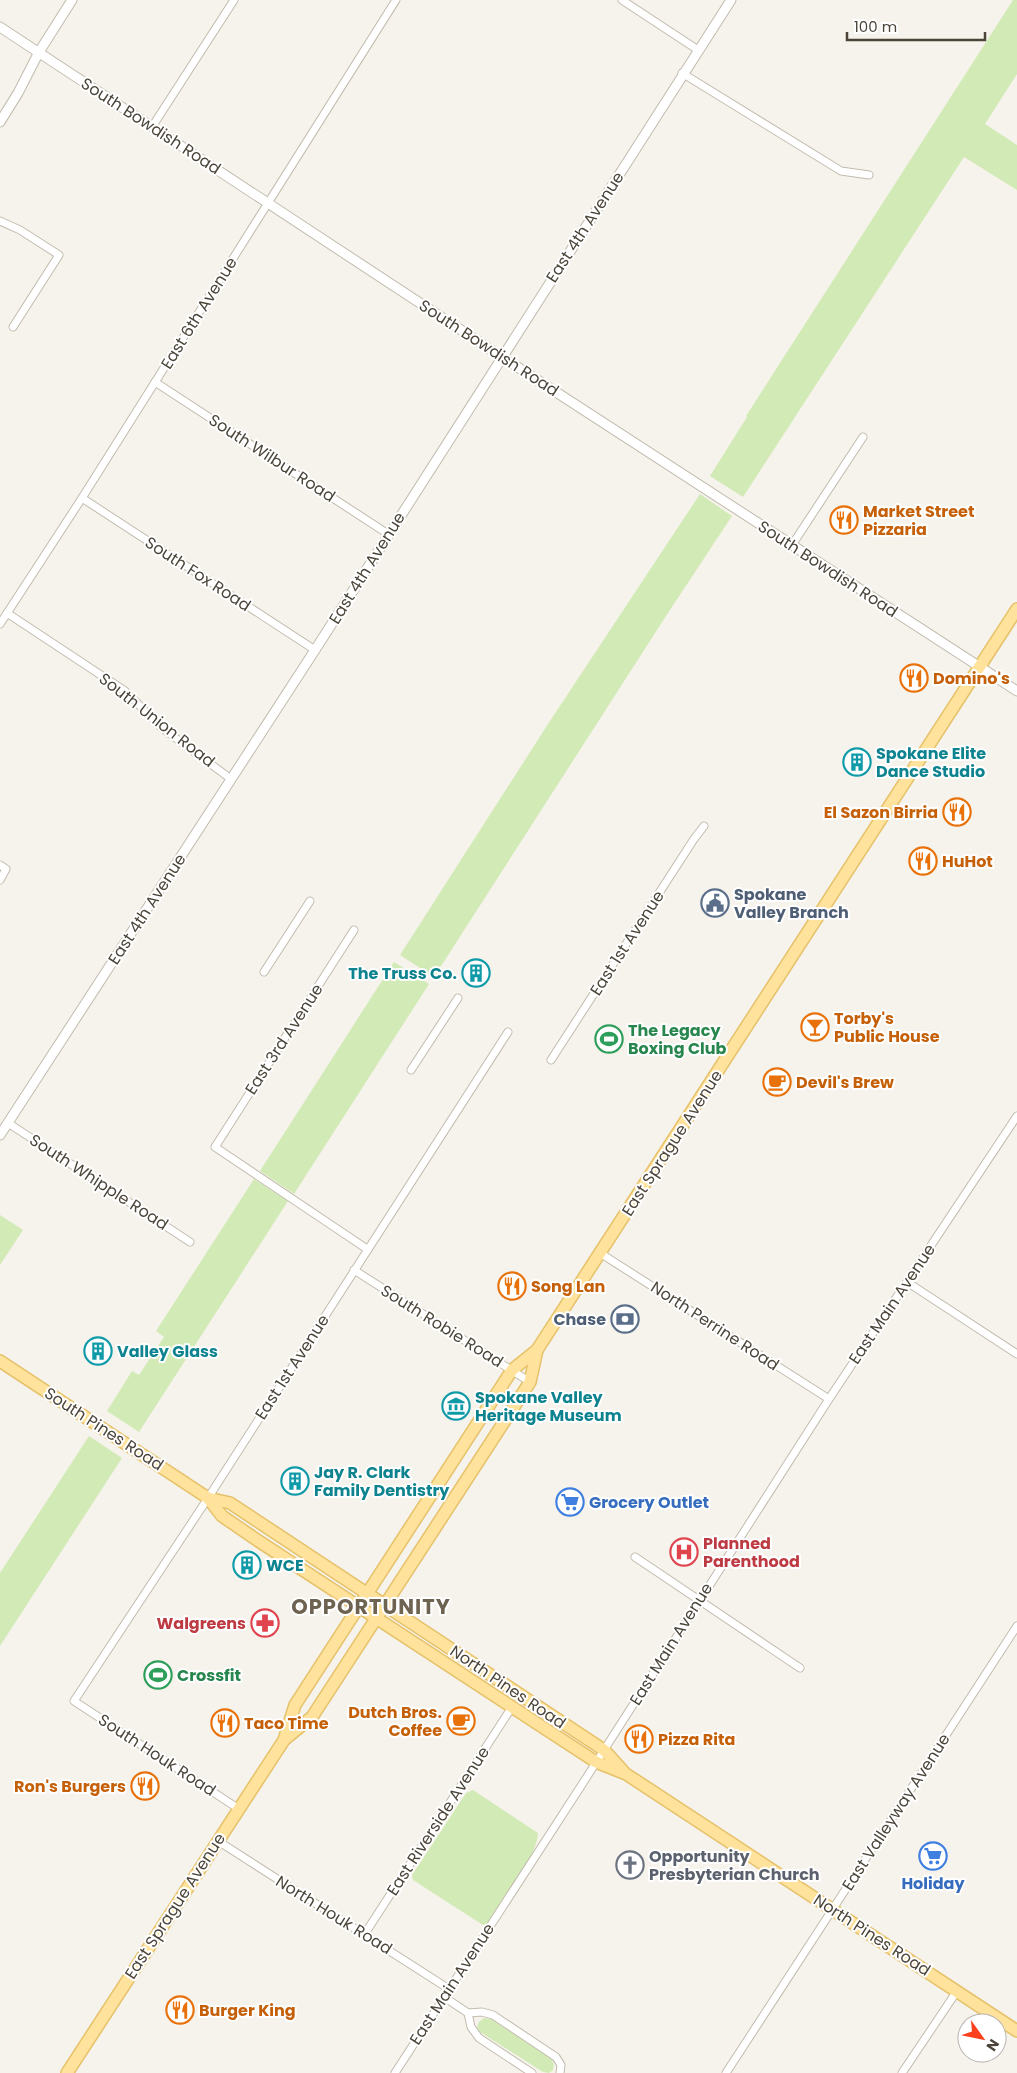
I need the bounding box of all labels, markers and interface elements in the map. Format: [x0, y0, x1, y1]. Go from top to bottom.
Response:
scale bar [847, 10, 984, 42]
text: 100 m [854, 16, 897, 37]
street label: South Bowdish Road [77, 72, 225, 180]
street label: East 4th Avenue [541, 167, 630, 287]
street label: East 6th Avenue [155, 253, 243, 373]
street label: South Bowdish Road [415, 294, 563, 402]
street label: South Wilbur Road [204, 408, 340, 508]
place label: Market Street Pizzaria [863, 500, 974, 541]
restaurant icon: Market Street Pizzaria [829, 505, 859, 535]
street label: East 4th Avenue [323, 508, 411, 628]
street label: South Bowdish Road [754, 515, 902, 623]
street label: South Fox Road [141, 531, 255, 617]
restaurant icon: Domino's [899, 663, 929, 693]
street label: South Union Road [94, 667, 220, 773]
place label: Domino's [933, 667, 1010, 690]
place label: Spokane Elite Dance Studio [876, 742, 986, 783]
building icon: Spokane Elite Dance Studio [842, 747, 872, 777]
restaurant icon: El Sazon Birria [942, 797, 972, 827]
place label: El Sazon Birria [824, 801, 938, 824]
restaurant icon: HuHot [908, 846, 938, 876]
street label: East 4th Avenue [103, 849, 192, 969]
place label: HuHot [942, 850, 993, 873]
place label: Spokane Valley Branch [734, 883, 849, 924]
street label: East 1st Avenue [584, 886, 670, 1000]
public building icon: Spokane Valley Branch [700, 888, 730, 918]
building icon: The Truss Co. [461, 958, 491, 988]
place label: The Truss Co. [348, 962, 457, 985]
street label: East 3rd Avenue [239, 979, 329, 1099]
place label: Torby's Public House [834, 1007, 940, 1048]
bar icon: Torby's Public House [800, 1012, 830, 1042]
place label: The Legacy Boxing Club [628, 1019, 727, 1060]
sports icon: The Legacy Boxing Club [594, 1024, 624, 1054]
street label: East Sprague Avenue [616, 1065, 728, 1220]
cafe icon: Devil's Brew [762, 1067, 792, 1097]
place label: Devil's Brew [796, 1071, 894, 1094]
street label: South Whipple Road [25, 1128, 173, 1236]
street label: East Main Avenue [843, 1239, 941, 1369]
restaurant icon: Song Lan [497, 1271, 527, 1301]
place label: Song Lan [531, 1275, 605, 1298]
street label: North Perrine Road [646, 1276, 784, 1376]
street label: South Robie Road [376, 1279, 508, 1373]
bank icon: Chase [610, 1304, 640, 1334]
place label: Chase [553, 1308, 606, 1331]
street label: East 1st Avenue [249, 1310, 335, 1424]
building icon: Valley Glass [83, 1336, 113, 1366]
place label: Valley Glass [117, 1340, 218, 1363]
street label: South Pines Road [40, 1382, 168, 1476]
place label: Spokane Valley Heritage Museum [475, 1386, 622, 1427]
museum icon: Spokane Valley Heritage Museum [441, 1391, 471, 1421]
place label: Jay R. Clark Family Dentistry [314, 1461, 450, 1502]
building icon: Jay R. Clark Family Dentistry [280, 1466, 310, 1496]
supermarket icon: Grocery Outlet [555, 1487, 585, 1517]
place label: Grocery Outlet [589, 1491, 709, 1514]
place label: Planned Parenthood [703, 1532, 800, 1573]
hospital icon: Planned Parenthood [669, 1537, 699, 1567]
building icon: WCE [232, 1550, 262, 1580]
place label: WCE [266, 1554, 304, 1577]
street label: East Main Avenue [624, 1578, 718, 1710]
district label: OPPORTUNITY [291, 1592, 451, 1621]
pharmacy icon: Walgreens [250, 1608, 280, 1638]
place label: Walgreens [156, 1612, 246, 1635]
street label: North Pines Road [445, 1640, 571, 1734]
sports icon: Crossfit [143, 1660, 173, 1690]
place label: Crossfit [177, 1664, 241, 1687]
place label: Dutch Bros. Coffee [348, 1701, 442, 1742]
cafe icon: Dutch Bros. Coffee [446, 1706, 476, 1736]
street label: South Houk Road [94, 1708, 220, 1802]
restaurant icon: Taco Time [210, 1708, 240, 1738]
place label: Taco Time [244, 1712, 329, 1735]
restaurant icon: Pizza Rita [624, 1724, 654, 1754]
place label: Pizza Rita [658, 1728, 735, 1751]
street label: East Valleyway Avenue [836, 1729, 956, 1895]
street label: East Riverside Avenue [381, 1742, 495, 1900]
restaurant icon: Ron's Burgers [130, 1771, 160, 1801]
place label: Ron's Burgers [14, 1775, 126, 1798]
street label: East Sprague Avenue [119, 1828, 231, 1983]
supermarket icon: Holiday [918, 1841, 948, 1871]
place label: Opportunity Presbyterian Church [649, 1845, 820, 1886]
church icon: Opportunity Presbyterian Church [615, 1850, 645, 1880]
street label: North Houk Road [271, 1870, 397, 1960]
place label: Holiday [901, 1872, 965, 1895]
street label: North Pines Road [809, 1888, 935, 1982]
street label: East Main Avenue [404, 1919, 500, 2049]
restaurant icon: Burger King [165, 1995, 195, 2025]
place label: Burger King [199, 1999, 296, 2022]
north arrow [957, 2013, 1007, 2063]
text: N [982, 2035, 1004, 2055]

